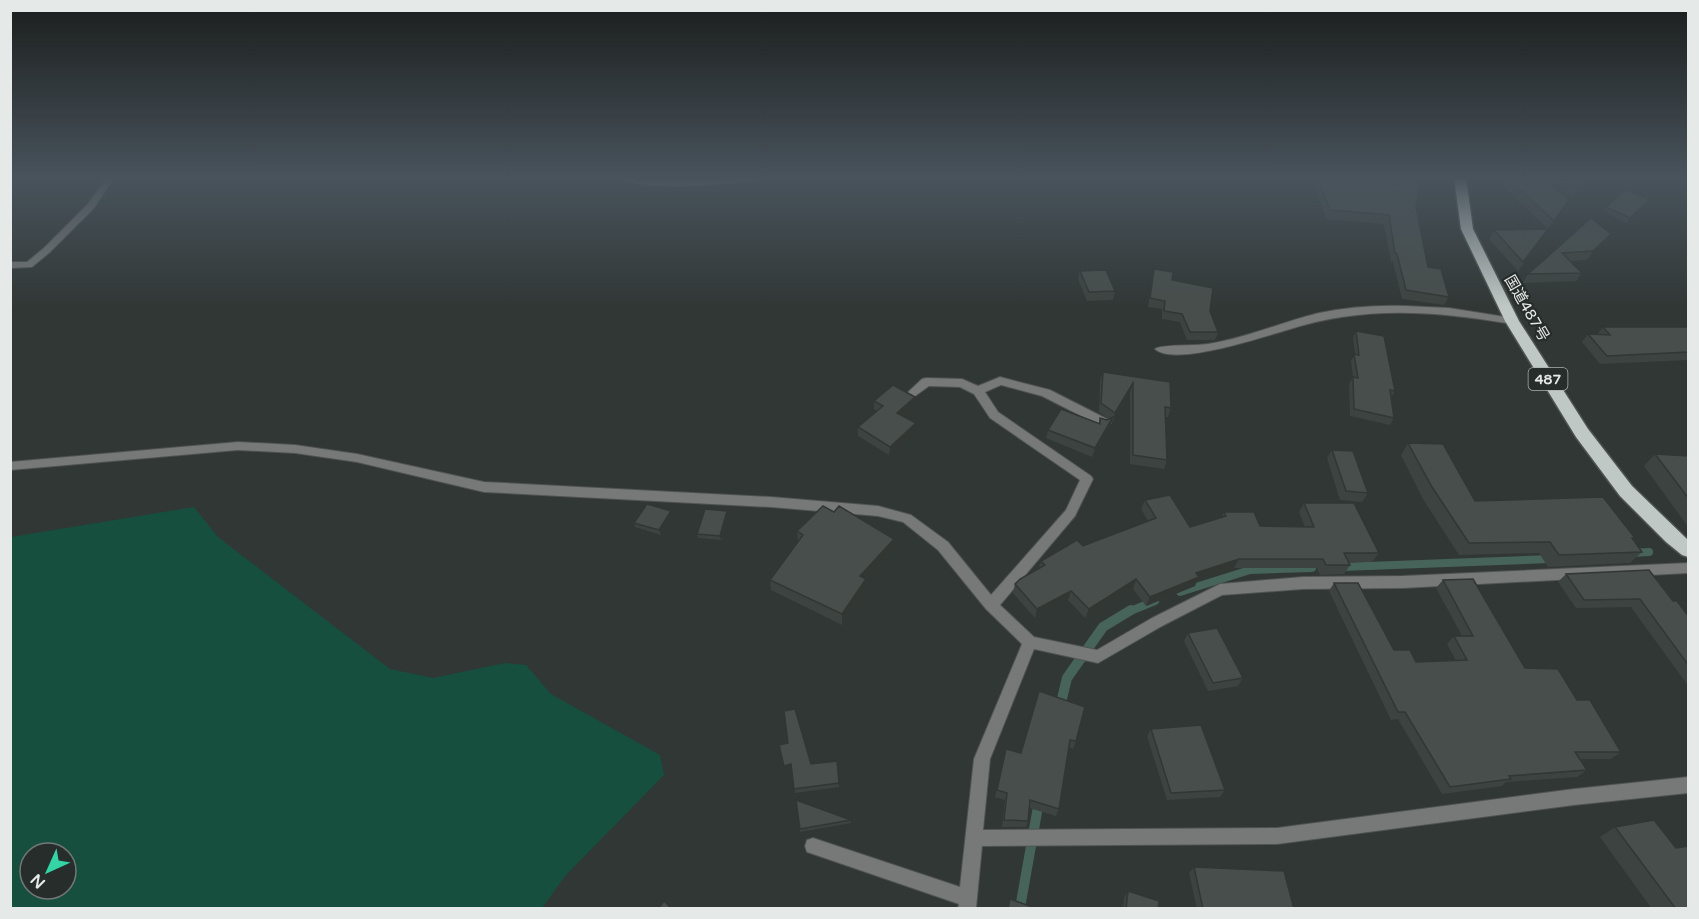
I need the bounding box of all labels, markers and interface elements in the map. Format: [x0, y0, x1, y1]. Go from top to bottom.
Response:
street label: 国道487号 [1501, 272, 1553, 344]
road number: 487 [1528, 368, 1568, 390]
north arrow [18, 841, 78, 901]
text: N [26, 869, 50, 893]

